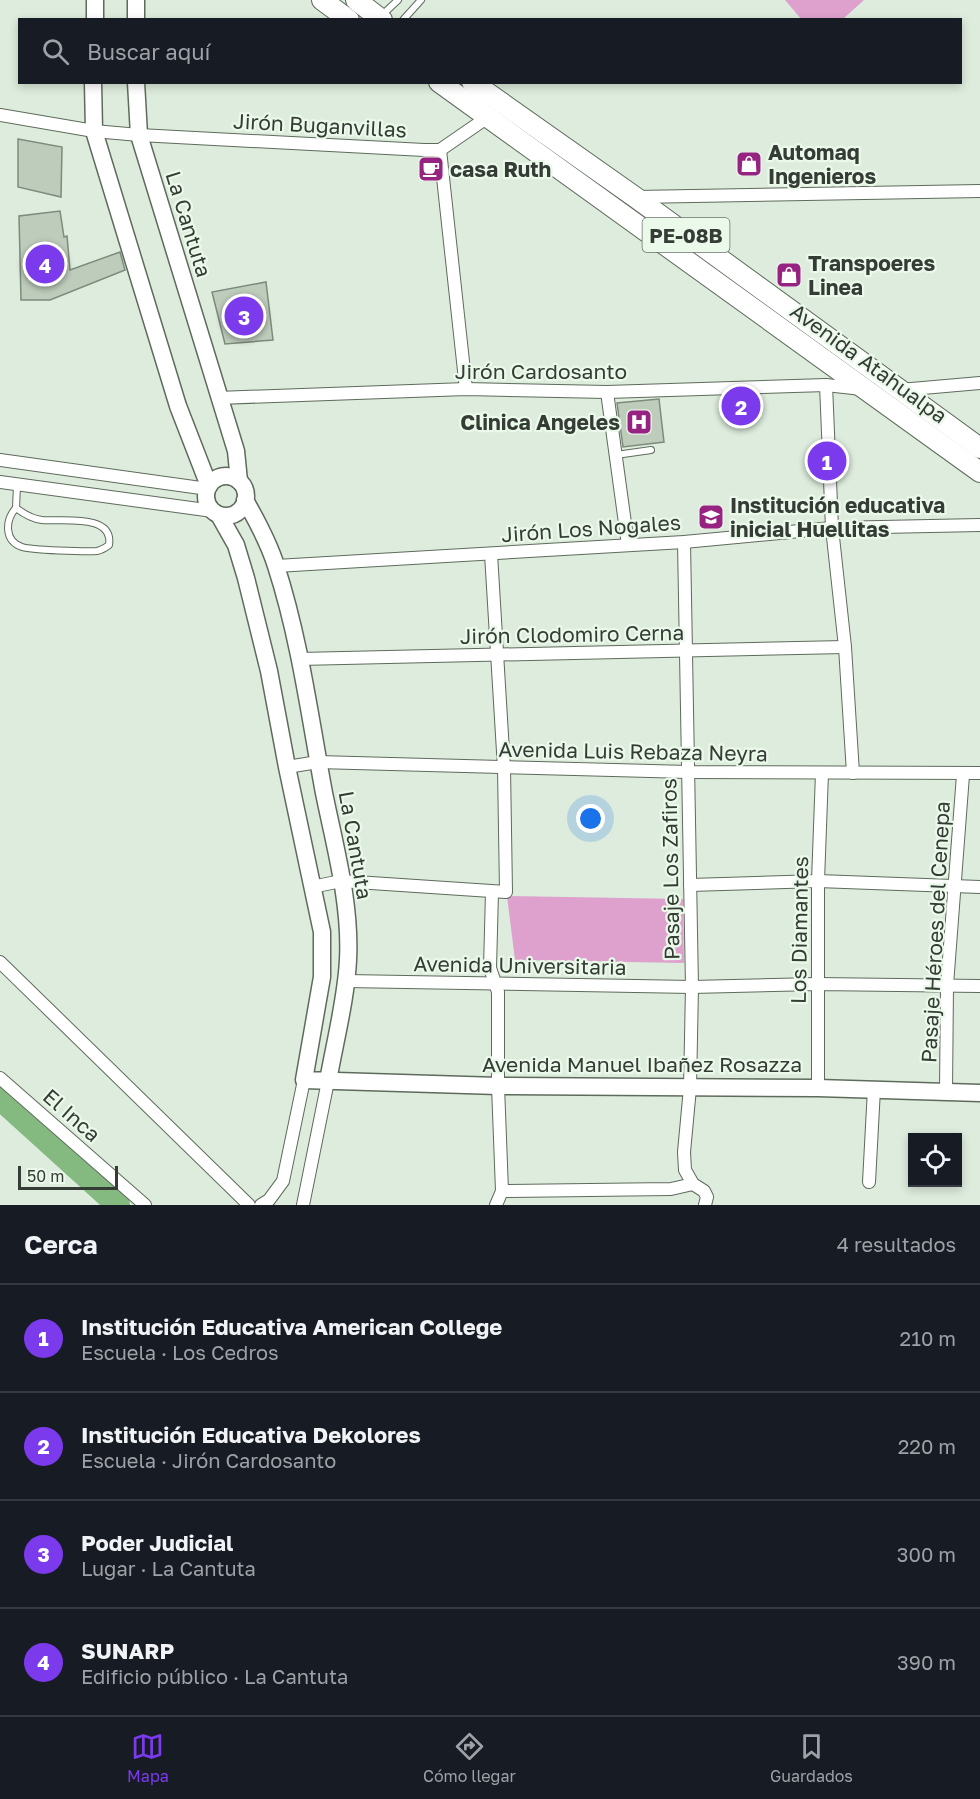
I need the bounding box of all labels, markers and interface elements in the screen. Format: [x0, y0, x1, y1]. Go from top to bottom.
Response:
search box [18, 18, 962, 84]
icon: search [39, 35, 72, 68]
text: Buscar aquí [87, 38, 210, 65]
street label: Jirón Buganvillas [232, 107, 408, 143]
place label: Automaq Ingenieros [768, 139, 876, 189]
shop icon: Automaq Ingenieros [734, 149, 764, 179]
cafe icon: casa Ruth [416, 154, 446, 184]
place label: casa Ruth [450, 156, 551, 182]
street label: La Cantuta [161, 168, 217, 280]
road number: PE-08B [642, 218, 730, 252]
pin: 4 [26, 242, 64, 286]
place label: Transpoeres Linea [808, 250, 935, 300]
shop icon: Transpoeres Linea [774, 260, 804, 290]
pin: 3 [224, 294, 264, 338]
street label: Avenida Atahualpa [786, 297, 952, 429]
street label: Jirón Cardosanto [455, 358, 627, 384]
pin: 2 [722, 384, 760, 428]
hospital icon: Clinica Angeles [624, 407, 654, 437]
place label: Clinica Angeles [460, 409, 620, 435]
pin: 1 [808, 438, 846, 484]
place label: Institución educativa inicial Huellitas [730, 492, 945, 542]
school or university icon: Institución educativa inicial Huellitas [696, 502, 726, 532]
street label: Jirón Los Nogales [500, 509, 682, 547]
street label: Jirón Clodomiro Cerna [460, 619, 684, 649]
street label: Avenida Luis Rebaza Neyra [498, 736, 768, 766]
street label: Pasaje Los Zafiros [655, 778, 685, 960]
street label: La Cantuta [334, 789, 378, 901]
street label: Pasaje Héroes del Cenepa [915, 800, 955, 1064]
your location [576, 804, 605, 833]
street label: Los Diamantes [785, 856, 813, 1004]
street label: Avenida Universitaria [413, 950, 627, 980]
street label: Avenida Manuel Ibañez Rosazza [482, 1051, 802, 1077]
street label: El Inca [38, 1083, 106, 1147]
map controls [908, 1133, 962, 1187]
button: locate [908, 1133, 962, 1187]
scale bar [18, 1163, 118, 1190]
text: 50 m [27, 1166, 64, 1186]
text: Cerca [24, 1229, 98, 1260]
text: 4 resultados [837, 1232, 956, 1256]
text: Institución Educativa American College [81, 1313, 502, 1340]
text: 1 [38, 1326, 49, 1350]
text: 210 m [900, 1326, 956, 1350]
text: Escuela · Los Cedros [81, 1340, 279, 1364]
text: Institución Educativa Dekolores [81, 1421, 421, 1448]
text: 2 [37, 1434, 50, 1458]
text: 220 m [898, 1434, 956, 1458]
text: Escuela · Jirón Cardosanto [81, 1448, 336, 1472]
text: Poder Judicial [81, 1529, 233, 1556]
text: 3 [37, 1542, 50, 1566]
text: 300 m [897, 1542, 956, 1566]
text: Lugar · La Cantuta [81, 1556, 256, 1580]
text: SUNARP [81, 1637, 174, 1664]
text: 4 [37, 1650, 50, 1674]
text: 390 m [897, 1650, 956, 1674]
text: Edificio público · La Cantuta [81, 1664, 348, 1688]
tab: Mapa [127, 1730, 169, 1786]
tab: Cómo llegar [423, 1730, 516, 1786]
tab: Guardados [770, 1730, 853, 1786]

